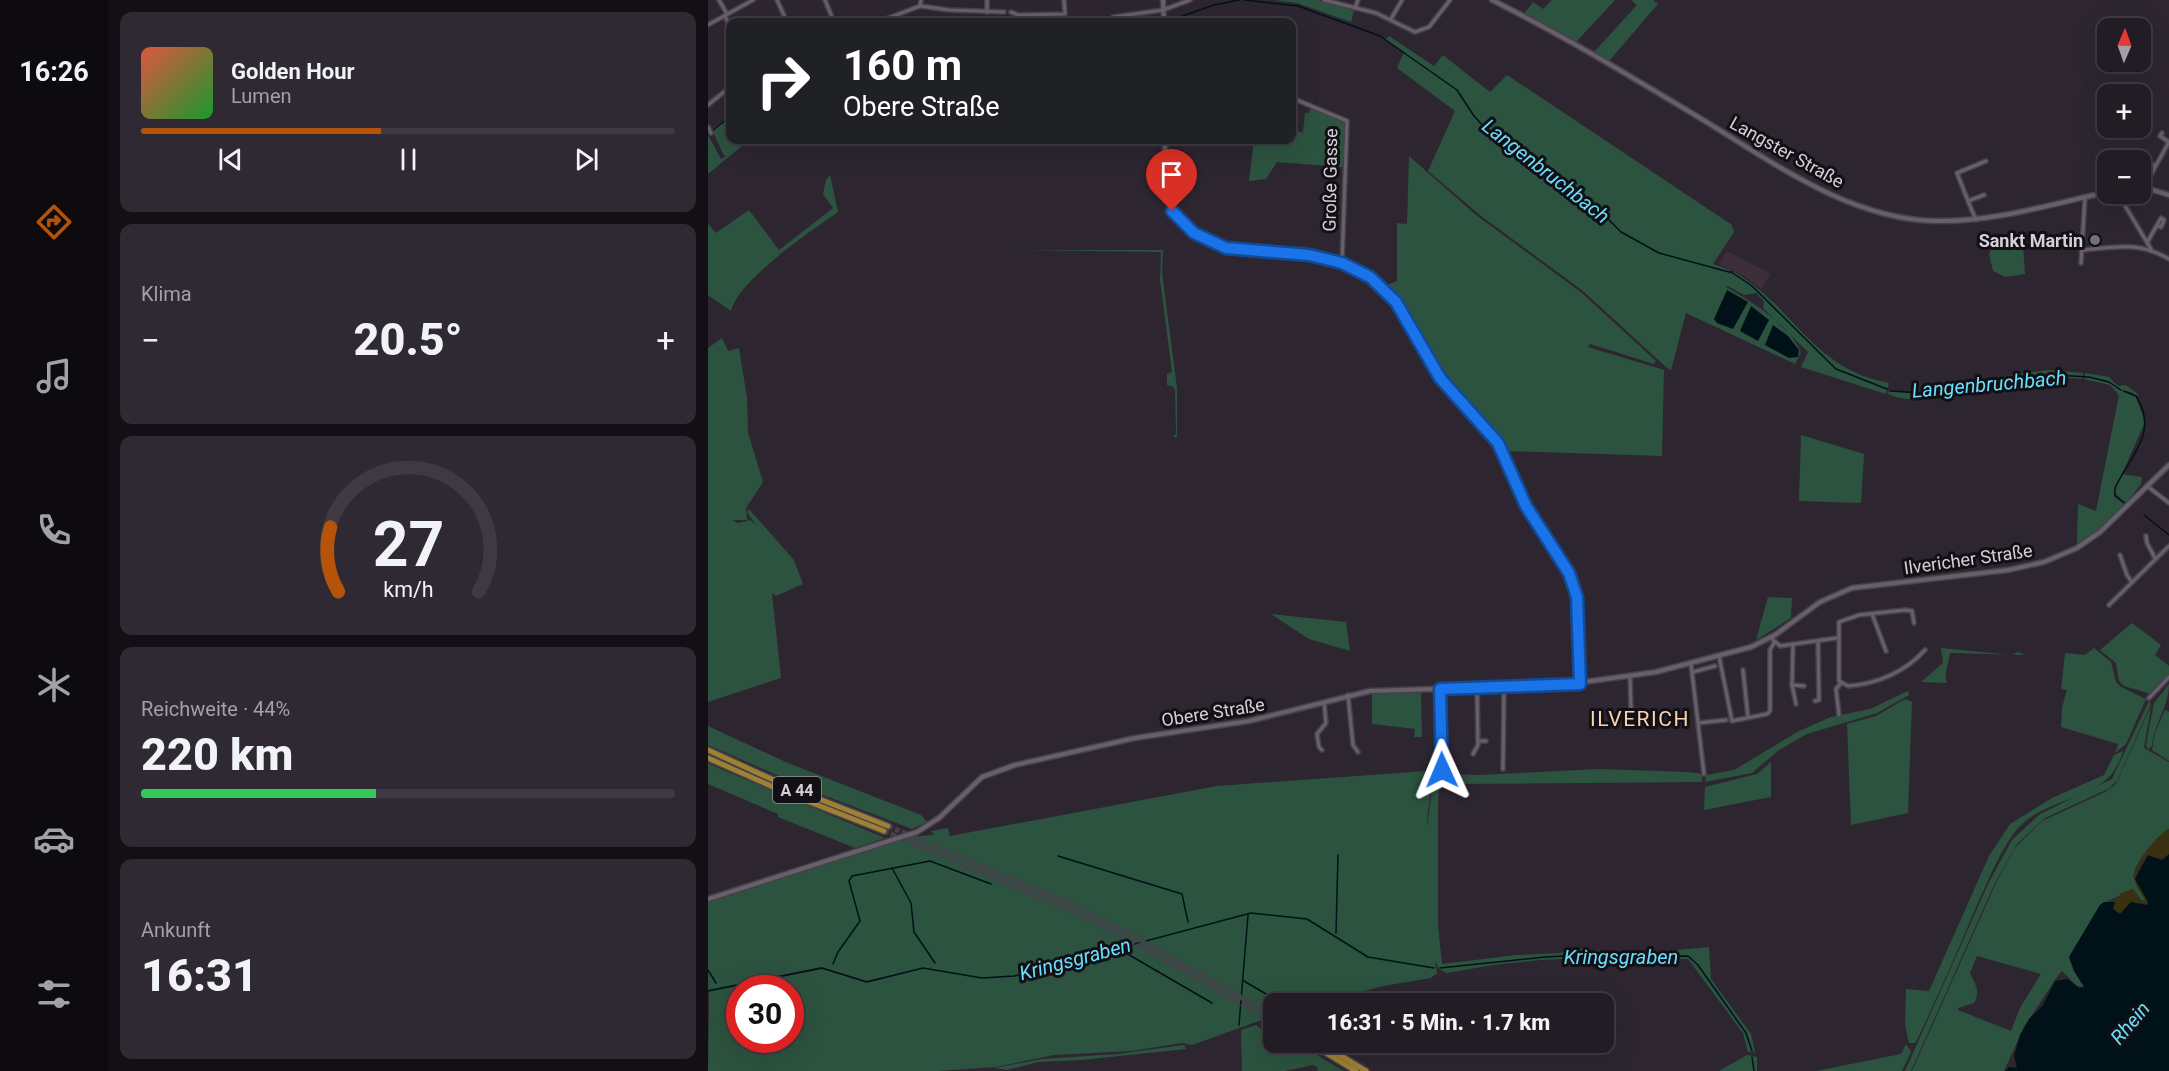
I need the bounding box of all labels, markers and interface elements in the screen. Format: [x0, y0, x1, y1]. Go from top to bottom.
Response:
north arrow [2097, 18, 2151, 72]
map controls [2097, 18, 2151, 204]
text: 160 m [843, 41, 962, 90]
icon: right [744, 42, 822, 120]
text: 16:26 [19, 56, 89, 88]
text: Golden Hour [231, 59, 355, 84]
text: Lumen [231, 84, 292, 108]
button: + [2097, 84, 2151, 138]
text: Obere Straße [843, 91, 1000, 123]
street label: Langster Straße [1726, 112, 1848, 192]
water label: Langenbruchbach [1478, 114, 1614, 228]
street label: Große Gasse [1319, 128, 1341, 232]
icon: previous [214, 143, 247, 176]
icon: pause [392, 143, 425, 176]
icon: next [570, 143, 603, 176]
pin [1146, 149, 1197, 211]
button: − [2097, 150, 2151, 204]
icon: arrive [1155, 158, 1188, 191]
icon: directions [33, 201, 75, 243]
place label: Sankt Martin [1979, 230, 2083, 251]
marker: Sankt Martin [2088, 233, 2102, 247]
text: Klima [141, 282, 192, 306]
text: 20.5° [354, 313, 463, 366]
text: − [141, 321, 160, 360]
text: + [656, 321, 675, 360]
icon: music [33, 355, 75, 397]
water label: Langenbruchbach [1911, 365, 2067, 403]
icon: phone [33, 509, 75, 551]
text: 27 [372, 509, 444, 582]
street label: Ilvericher Straße [1902, 540, 2034, 578]
text: km/h [383, 578, 433, 603]
icon: climate [33, 664, 75, 706]
street label: Obere Straße [1160, 693, 1266, 731]
text: Reichweite · 44% [141, 697, 290, 721]
district label: ILVERICH [1590, 707, 1690, 731]
text: 220 km [141, 728, 293, 781]
position arrow [1410, 738, 1474, 802]
road number: A 44 [773, 777, 821, 803]
icon: car [33, 818, 75, 860]
text: Ankunft [141, 918, 211, 942]
water label: Kringsgraben [1017, 933, 1133, 985]
water label: Kringsgraben [1564, 945, 1678, 969]
text: 16:31 [141, 949, 258, 1002]
icon: filters [33, 973, 75, 1015]
speed limit sign: 30 [726, 975, 804, 1053]
water label: Rhein [2105, 997, 2155, 1049]
text: 16:31 · 5 Min. · 1.7 km [1327, 1010, 1550, 1035]

